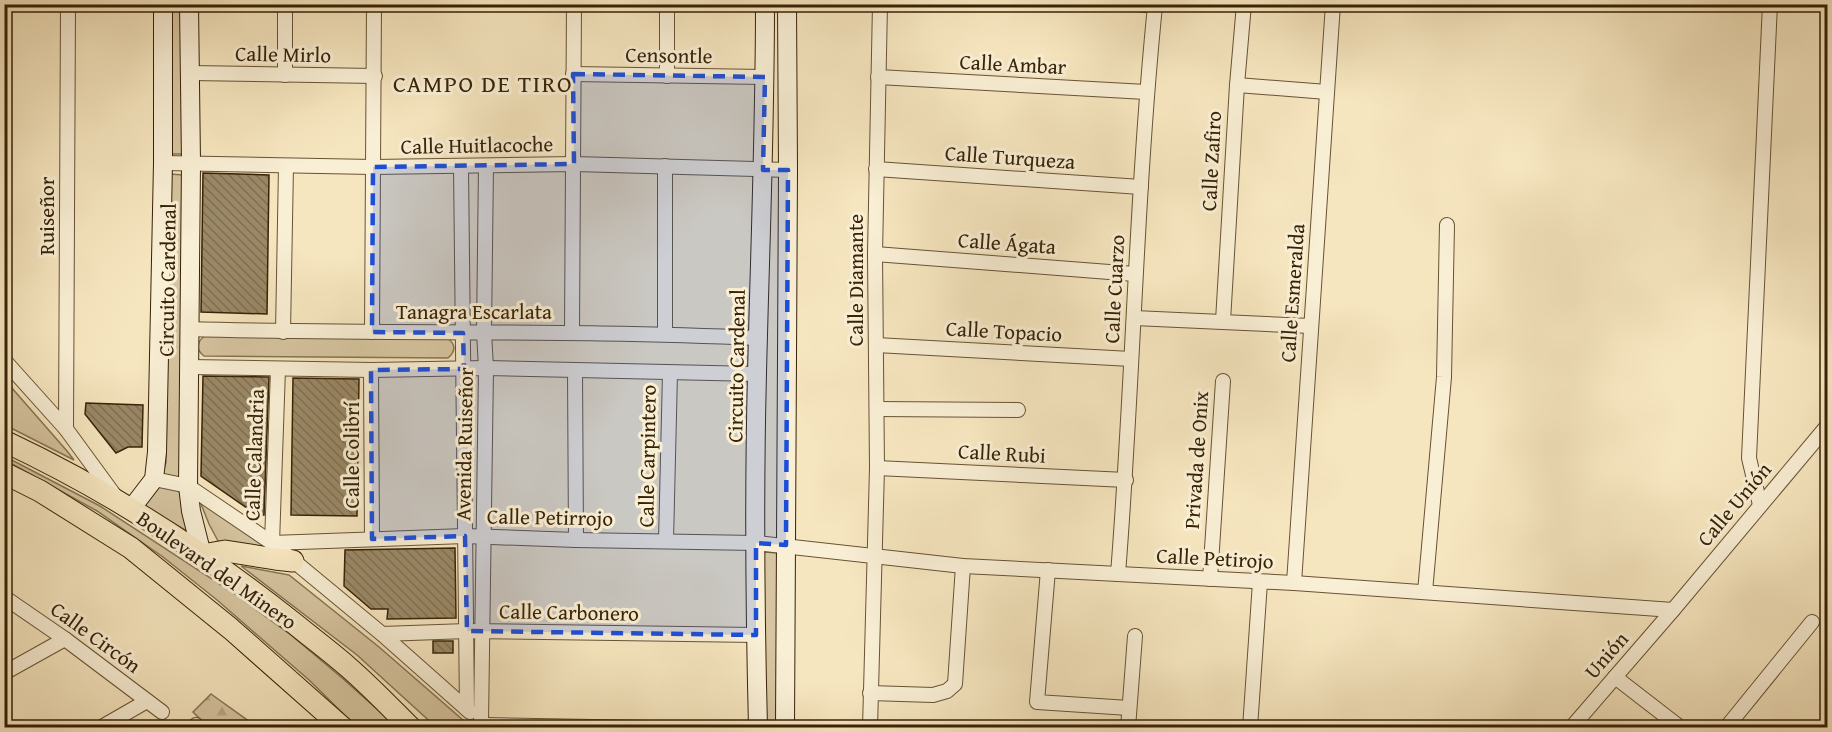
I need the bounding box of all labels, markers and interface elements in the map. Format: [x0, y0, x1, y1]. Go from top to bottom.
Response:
street label: Calle Mirlo [235, 38, 331, 70]
street label: Censontle [625, 39, 713, 71]
street label: Calle Ambar [959, 46, 1068, 82]
district label: CAMPO DE TIRO [393, 66, 573, 101]
street label: Calle Zafiro [1193, 110, 1229, 212]
street label: Calle Huitlacoche [400, 128, 554, 162]
street label: Calle Turqueza [944, 137, 1076, 177]
street label: Ruiseñor [31, 176, 62, 255]
street label: Circuito Cardenal [150, 203, 184, 357]
street label: Calle Diamante [840, 214, 871, 346]
street label: Calle Esmeralda [1272, 223, 1312, 363]
street label: Calle Ágata [957, 224, 1057, 262]
street label: Calle Cuarzo [1096, 234, 1132, 344]
street label: Circuito Cardenal [719, 289, 753, 443]
street label: Tanagra Escarlata [396, 296, 552, 327]
street label: Calle Topacio [945, 312, 1063, 350]
street label: Avenida Ruiseñor [447, 367, 481, 521]
street label: Calle Carpintero [630, 384, 664, 528]
street label: Calle Calandria [236, 388, 272, 522]
street label: Privada de Onix [1176, 390, 1216, 530]
street label: Calle Colibrí [336, 400, 367, 508]
street label: Calle Rubi [957, 435, 1047, 471]
street label: Calle Unión [1689, 455, 1779, 553]
street label: Calle Petirrojo [487, 500, 613, 534]
street label: Boulevard del Minero [131, 503, 303, 637]
street label: Calle Petirojo [1156, 539, 1274, 577]
street label: Calle Circón [44, 594, 148, 681]
street label: Calle Carbonero [499, 595, 639, 629]
street label: Unión [1577, 624, 1636, 686]

